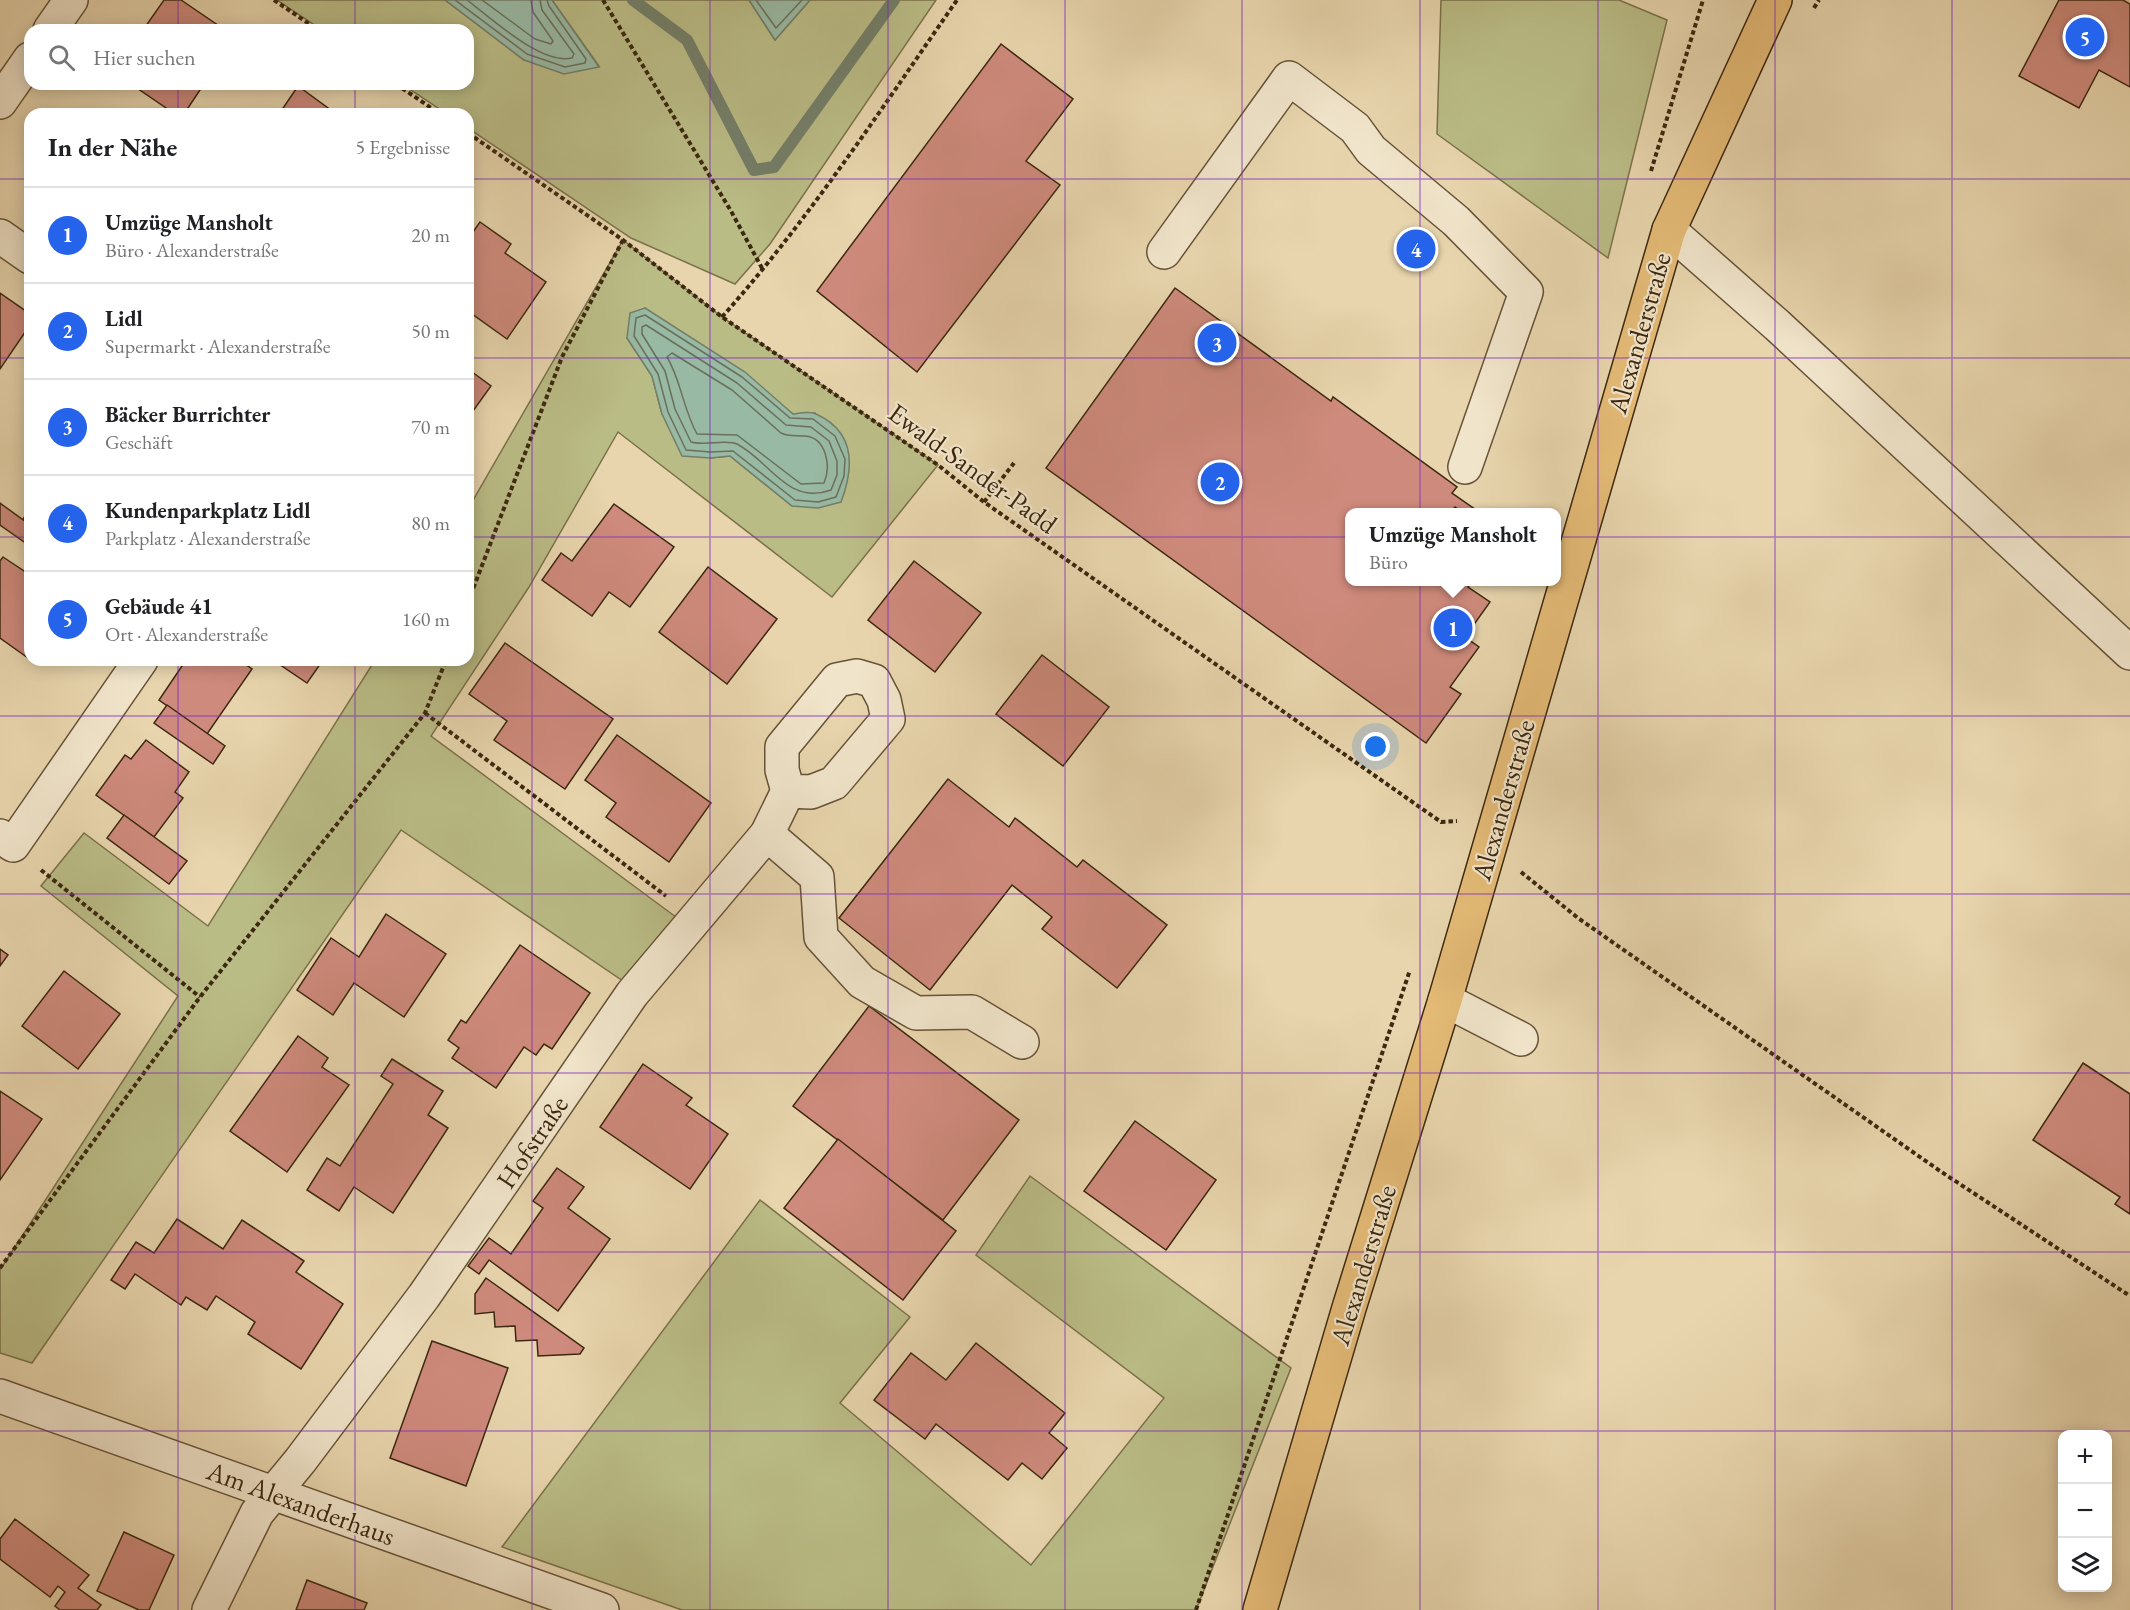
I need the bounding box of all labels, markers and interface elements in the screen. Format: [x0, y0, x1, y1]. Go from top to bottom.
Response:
pin: 5 [2066, 15, 2104, 60]
search box [24, 24, 474, 90]
icon: search [45, 41, 78, 74]
text: Hier suchen [93, 43, 196, 72]
text: In der Nähe [48, 130, 177, 164]
text: 5 Ergebnisse [355, 134, 450, 160]
text: Umzüge Mansholt [105, 208, 273, 237]
text: 1 [62, 222, 73, 248]
text: 20 m [411, 222, 450, 248]
pin: 4 [1396, 226, 1436, 272]
text: Büro · Alexanderstraße [105, 237, 279, 263]
street label: Alexanderstraße [1599, 248, 1679, 419]
text: Lidl [105, 304, 143, 333]
text: 2 [62, 318, 73, 344]
text: 50 m [411, 318, 450, 344]
pin: 3 [1198, 320, 1236, 366]
text: Supermarkt · Alexanderstraße [105, 333, 330, 359]
street label: Ewald-Sander-Padd [882, 395, 1065, 541]
text: Bäcker Burrichter [105, 400, 270, 429]
text: 3 [62, 414, 73, 440]
text: 70 m [411, 414, 450, 440]
text: Geschäft [105, 429, 173, 455]
pin: 2 [1200, 460, 1240, 504]
text: Kundenparkplatz Lidl [105, 496, 311, 525]
popup [1345, 508, 1561, 586]
text: 4 [62, 510, 73, 536]
text: 80 m [411, 510, 450, 536]
text: Umzüge Mansholt [1369, 520, 1537, 549]
text: Parkplatz · Alexanderstraße [105, 525, 311, 551]
text: Büro [1369, 549, 1408, 575]
text: Gebäude 41 [105, 592, 213, 621]
text: 5 [62, 606, 73, 632]
text: 160 m [402, 606, 450, 632]
pin: 1 [1434, 606, 1472, 650]
text: Ort · Alexanderstraße [105, 621, 268, 647]
street label: Alexanderstraße [1463, 715, 1543, 886]
your location [1361, 732, 1390, 761]
street label: Hofstraße [488, 1089, 576, 1195]
street label: Alexanderstraße [1322, 1181, 1404, 1350]
map controls [2058, 1430, 2112, 1592]
button: + [2058, 1430, 2112, 1484]
street label: Am Alexanderhaus [201, 1452, 400, 1553]
button: − [2058, 1484, 2112, 1538]
button: layers [2058, 1538, 2112, 1592]

